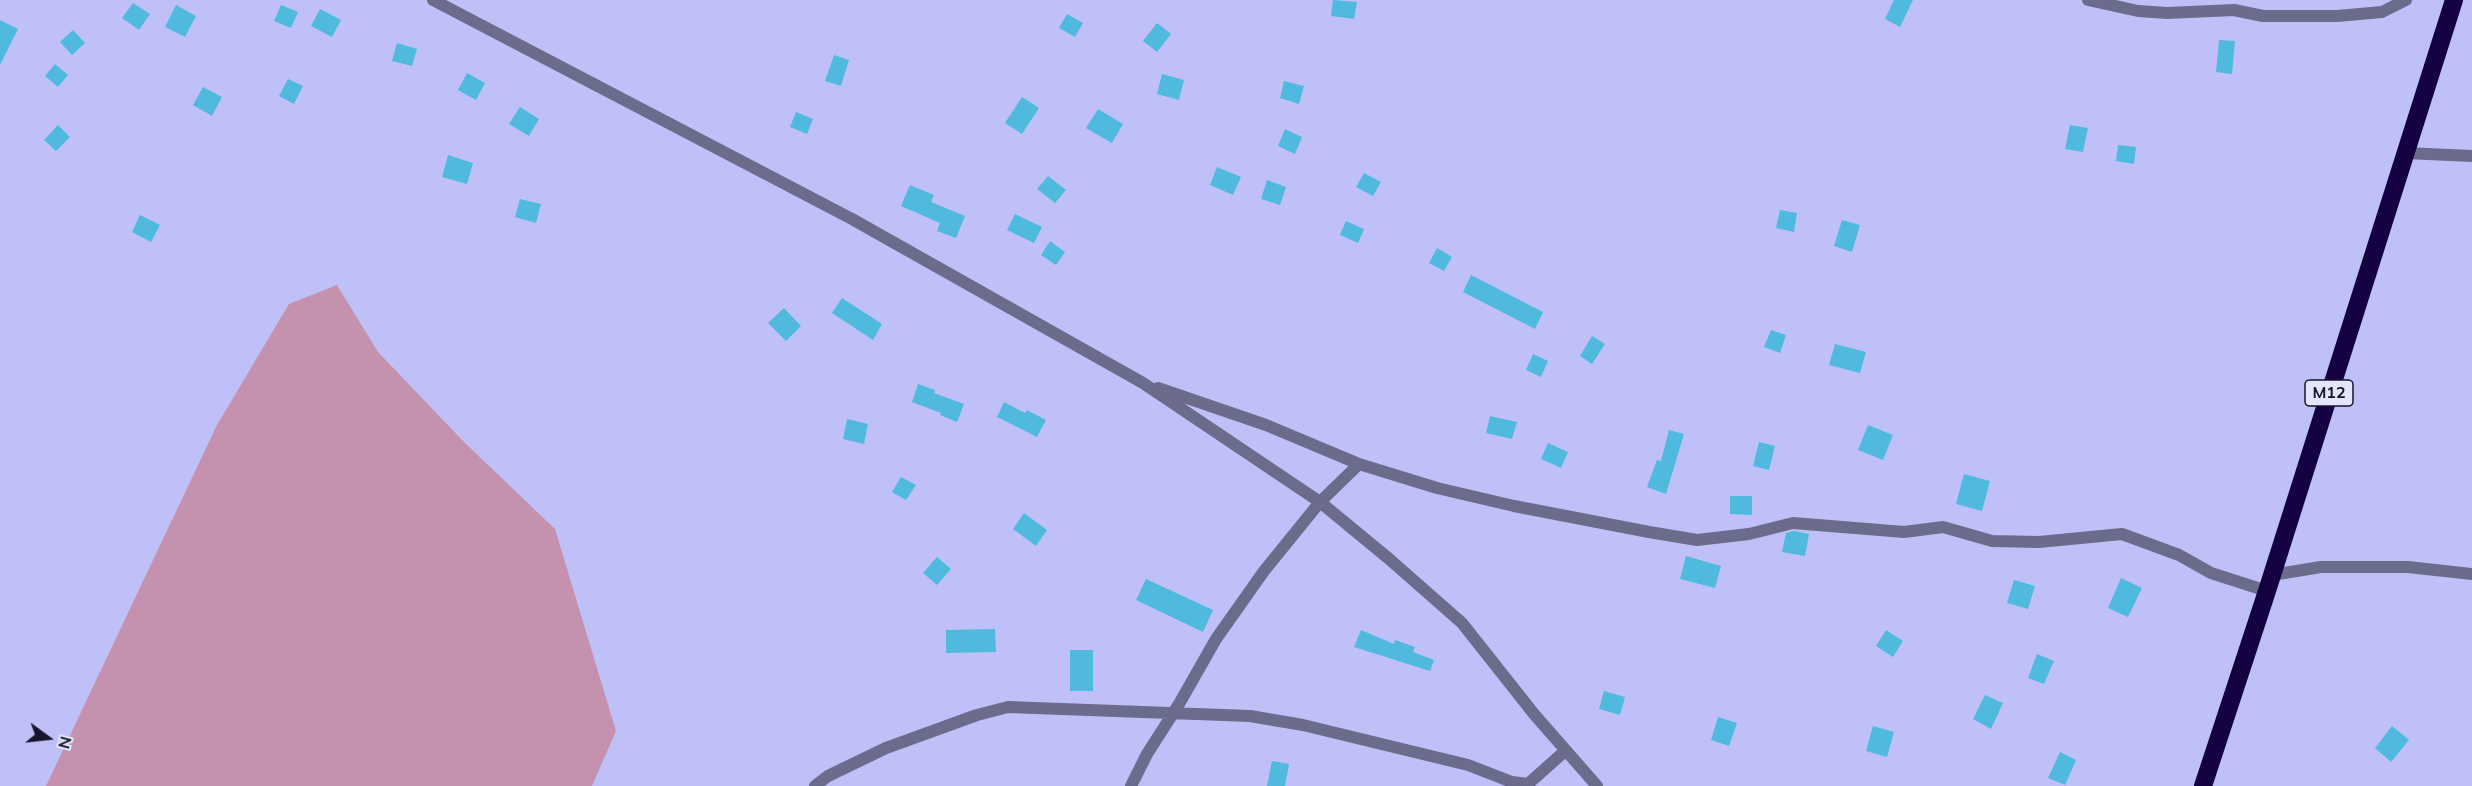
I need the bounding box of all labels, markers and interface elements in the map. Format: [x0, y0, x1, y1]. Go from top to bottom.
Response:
road number: M12 [2305, 380, 2353, 406]
north arrow [18, 708, 78, 768]
text: N [54, 734, 77, 751]

